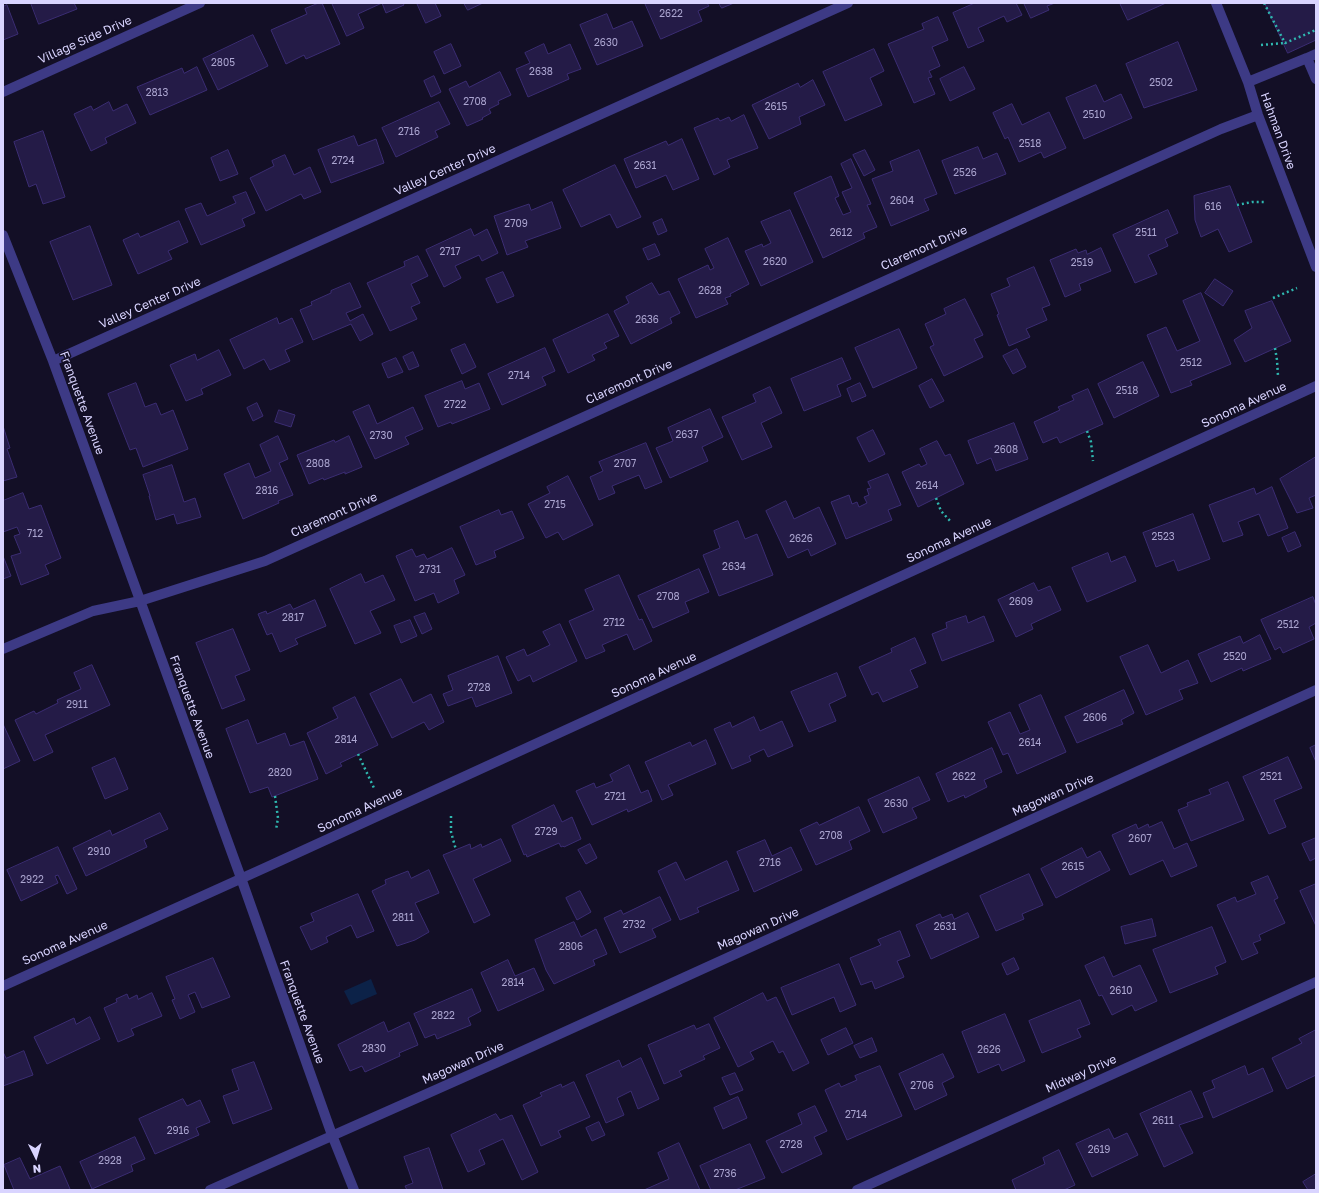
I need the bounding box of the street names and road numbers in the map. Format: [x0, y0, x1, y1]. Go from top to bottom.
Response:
street label: Village Side Drive [36, 13, 134, 67]
street label: Hahman Drive [1257, 91, 1299, 171]
street label: Valley Center Drive [392, 141, 498, 199]
street label: Claremont Drive [879, 223, 969, 273]
street label: Valley Center Drive [97, 274, 203, 332]
street label: Franquette Avenue [57, 349, 107, 457]
street label: Claremont Drive [584, 357, 674, 407]
street label: Sonoma Avenue [1199, 379, 1289, 431]
street label: Claremont Drive [289, 490, 379, 540]
street label: Sonoma Avenue [904, 514, 994, 566]
street label: Sonoma Avenue [609, 649, 699, 701]
street label: Franquette Avenue [167, 653, 217, 761]
street label: Magowan Drive [1010, 771, 1096, 819]
street label: Sonoma Avenue [315, 784, 405, 836]
street label: Magowan Drive [715, 905, 801, 953]
street label: Sonoma Avenue [20, 918, 110, 968]
street label: Franquette Avenue [277, 958, 327, 1066]
street label: Magowan Drive [420, 1039, 506, 1087]
street label: Midway Drive [1043, 1052, 1119, 1096]

